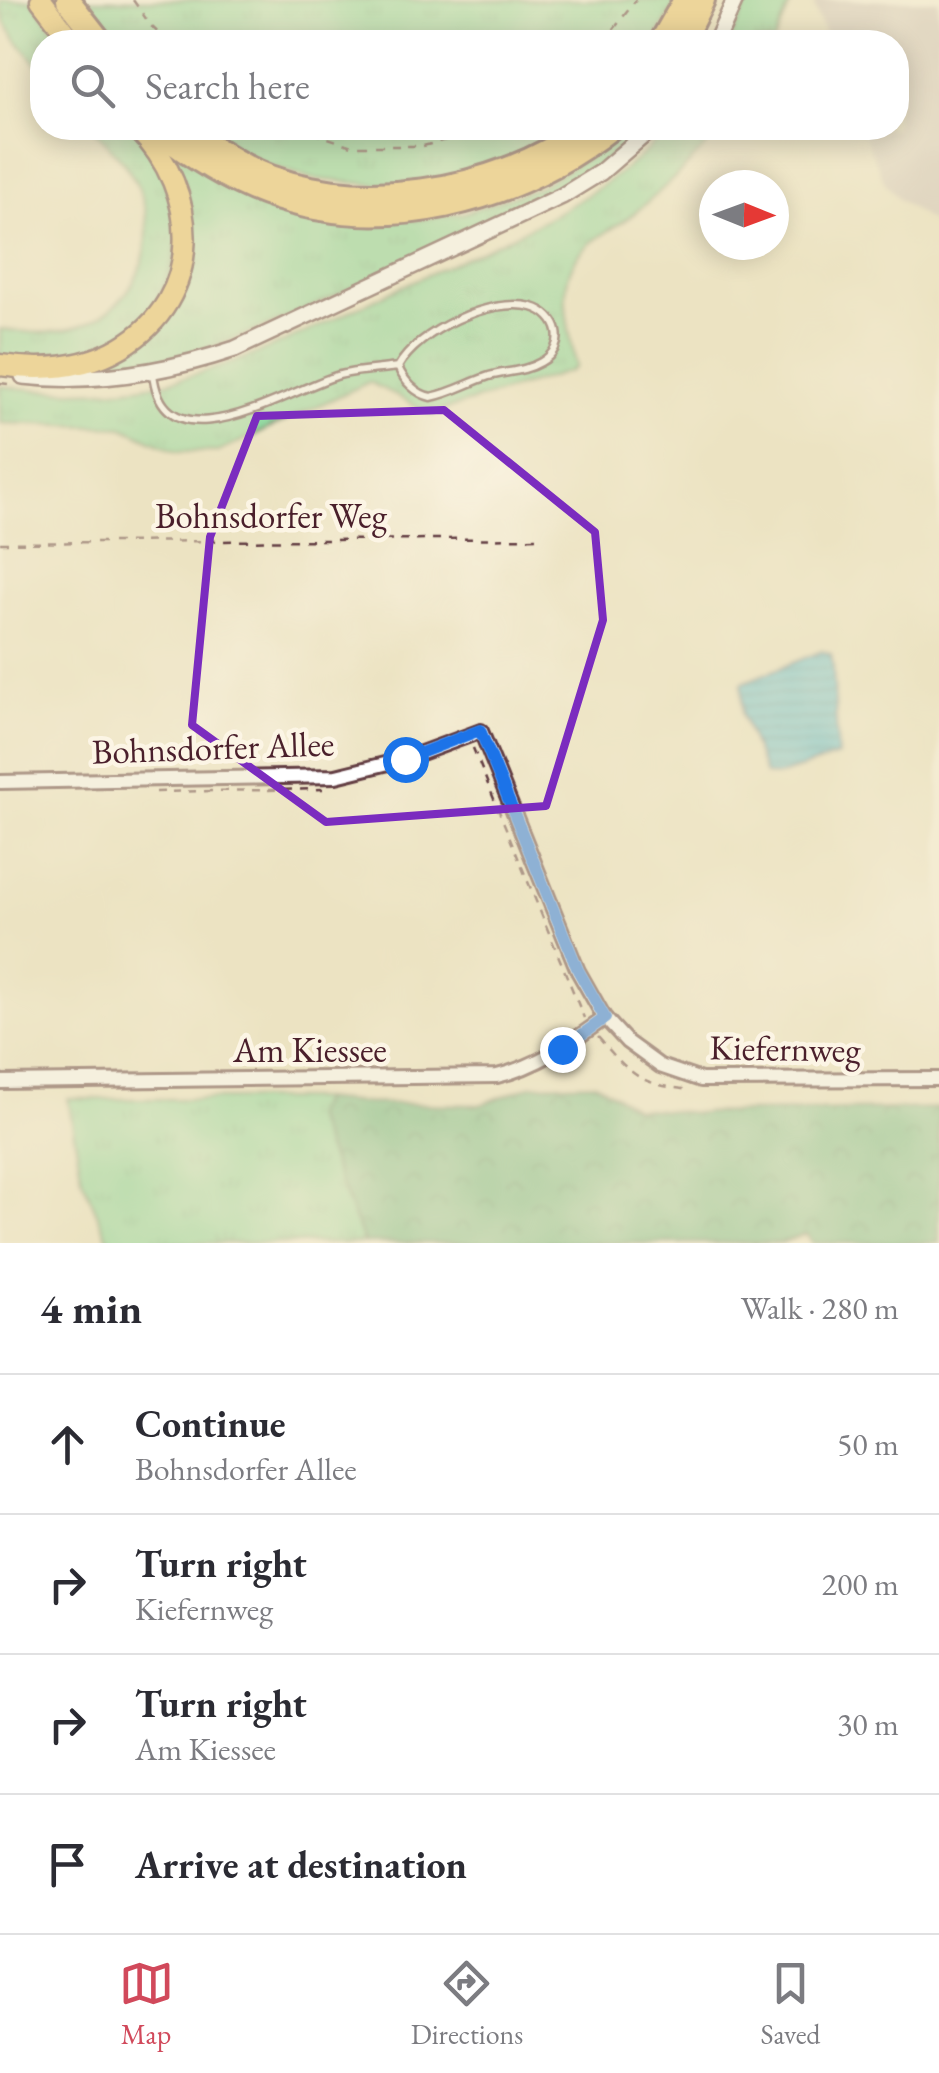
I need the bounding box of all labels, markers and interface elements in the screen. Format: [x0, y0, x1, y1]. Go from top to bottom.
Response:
search box [30, 30, 909, 140]
icon: search [65, 58, 120, 113]
text: Search here [145, 61, 310, 110]
north arrow [699, 170, 789, 260]
street label: Bohnsdorfer Weg [155, 493, 388, 538]
street label: Bohnsdorfer Allee [91, 720, 335, 774]
route start [383, 737, 429, 783]
street label: Kiefernweg [709, 1024, 862, 1072]
street label: Am Kiessee [232, 1027, 387, 1072]
route end [540, 1027, 586, 1073]
text: 4 min [40, 1281, 142, 1336]
text: Walk · 280 m [741, 1287, 899, 1329]
text: Continue [135, 1399, 286, 1448]
icon: ahead [40, 1417, 95, 1472]
text: 50 m [837, 1423, 899, 1465]
text: Bohnsdorfer Allee [135, 1448, 357, 1490]
text: Turn right [135, 1539, 307, 1588]
icon: right [40, 1557, 95, 1612]
text: 200 m [822, 1563, 899, 1605]
text: Kiefernweg [135, 1588, 273, 1630]
text: Turn right [135, 1679, 307, 1728]
icon: right [40, 1697, 95, 1752]
text: 30 m [837, 1703, 899, 1745]
text: Am Kiessee [135, 1728, 276, 1770]
icon: arrive [40, 1837, 95, 1892]
text: Arrive at destination [135, 1840, 467, 1889]
tab: Map [119, 1956, 174, 2052]
tab: Directions [411, 1956, 523, 2052]
tab: Saved [760, 1956, 820, 2052]

